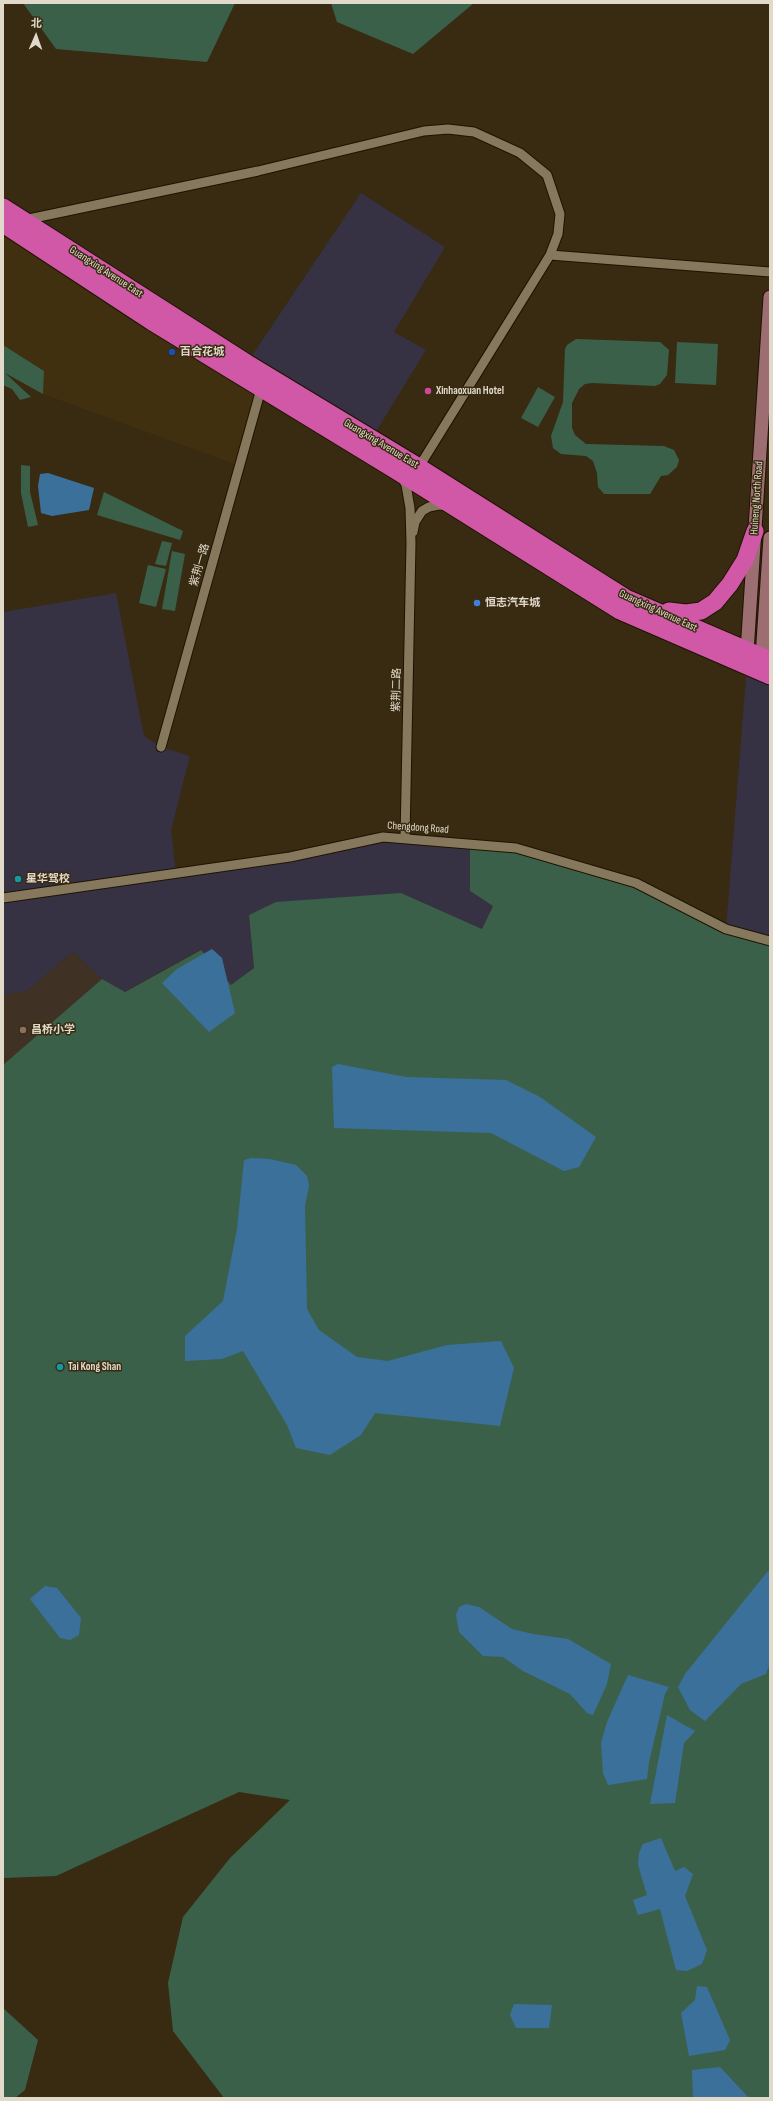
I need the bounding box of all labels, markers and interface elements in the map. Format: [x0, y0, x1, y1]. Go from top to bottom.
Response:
north arrow [16, 16, 56, 56]
text: 北 [31, 17, 42, 30]
street label: Guangxing Avenue East [67, 243, 145, 301]
place label: 百合花城 [180, 345, 224, 359]
marker: 百合花城 [167, 347, 177, 357]
place label: Xinhaoxuan Hotel [436, 384, 504, 398]
marker: Xinhaoxuan Hotel [423, 386, 433, 396]
street label: Guangxing Avenue East [341, 416, 421, 472]
street label: Huineng North Road [748, 461, 766, 535]
street label: 紫荆一路 [188, 542, 212, 588]
street label: Guangxing Avenue East [617, 587, 699, 635]
place label: 恒志汽车城 [485, 596, 540, 610]
marker: 恒志汽车城 [472, 598, 482, 608]
street label: 紫荆二路 [390, 668, 404, 712]
street label: Chengdong Road [387, 819, 449, 837]
place label: 星华驾校 [26, 872, 70, 886]
marker: 星华驾校 [13, 874, 23, 884]
place label: 昌桥小学 [31, 1023, 75, 1037]
marker: 昌桥小学 [18, 1025, 28, 1035]
place label: Tai Kong Shan [68, 1360, 121, 1374]
marker: Tai Kong Shan [55, 1362, 65, 1372]

